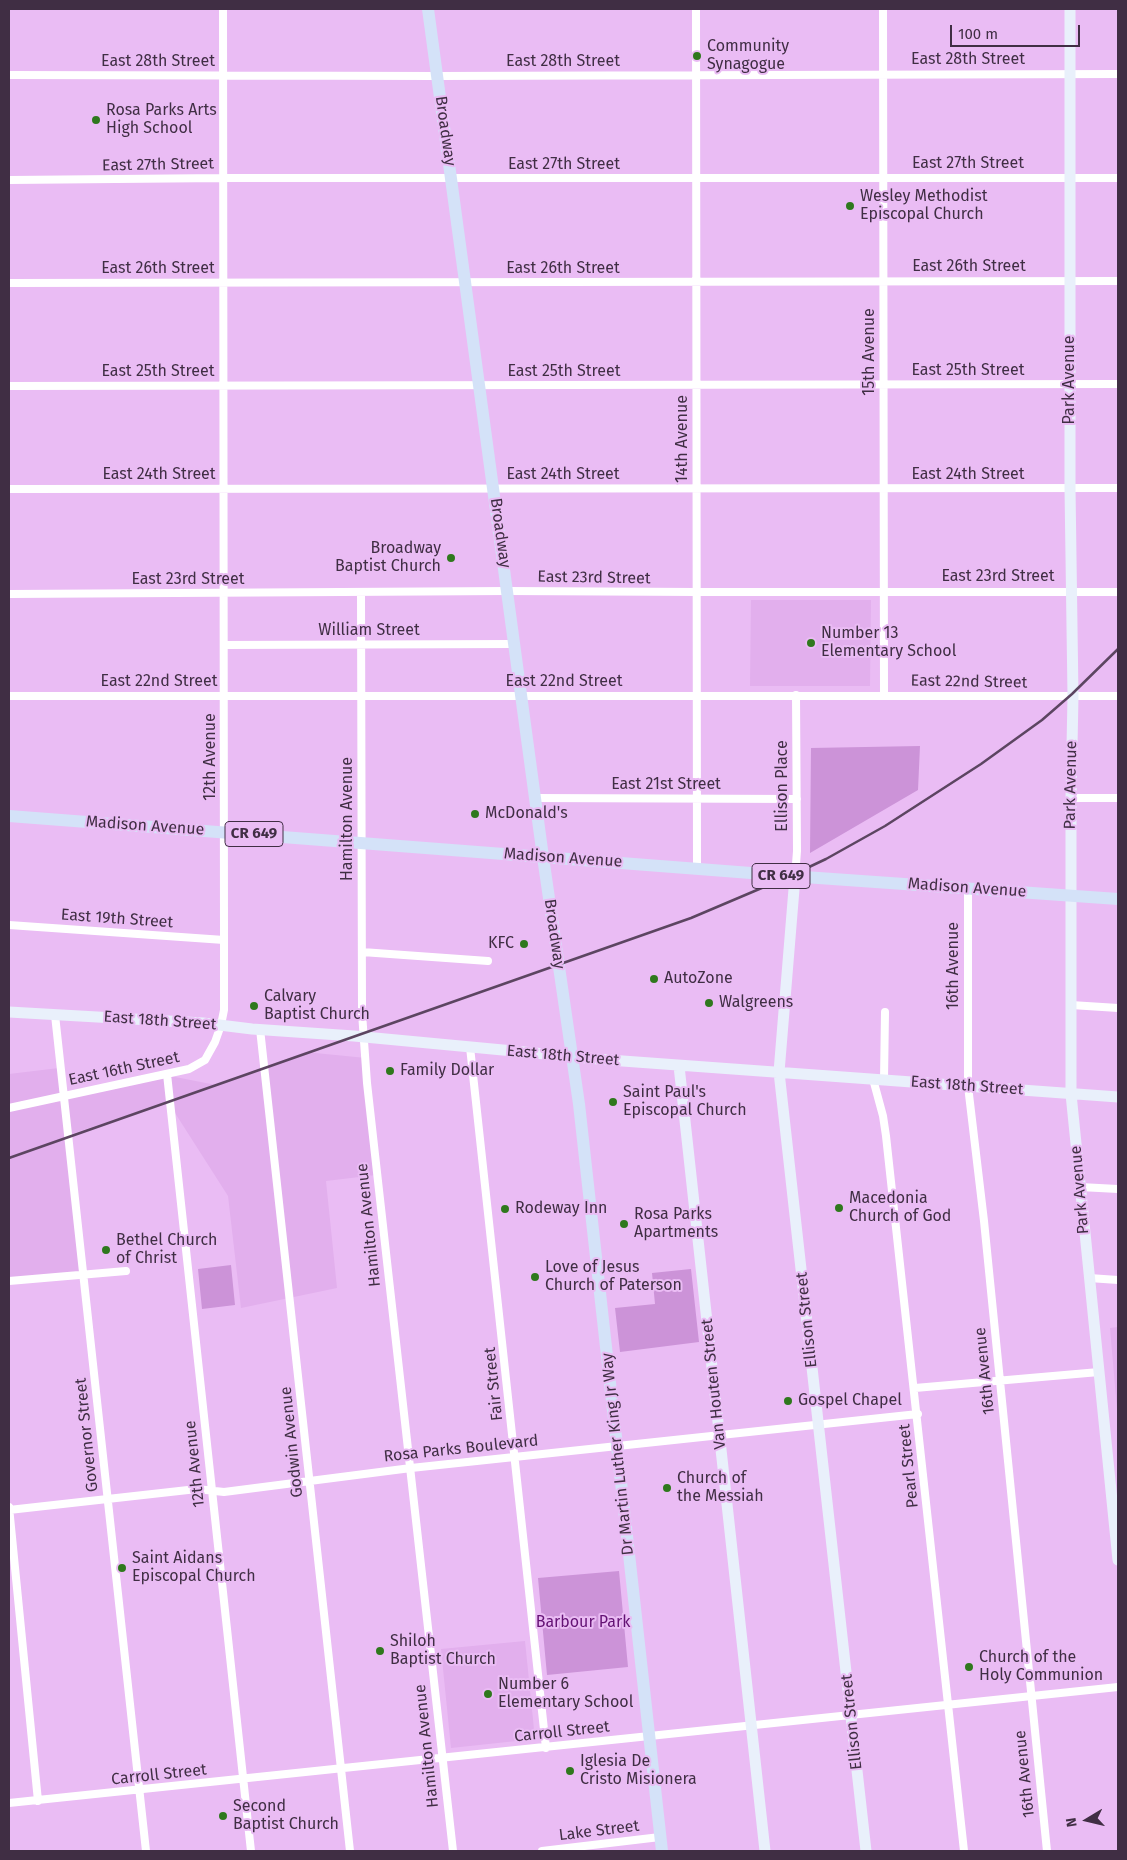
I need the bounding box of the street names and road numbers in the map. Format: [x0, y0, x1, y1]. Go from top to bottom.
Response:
street label: East 28th Street [911, 50, 1025, 70]
street label: East 28th Street [101, 52, 215, 72]
street label: East 28th Street [506, 52, 620, 72]
street label: Broadway [431, 95, 459, 167]
street label: East 27th Street [102, 154, 214, 176]
street label: East 27th Street [912, 154, 1024, 174]
street label: East 27th Street [508, 155, 620, 175]
street label: East 26th Street [912, 257, 1026, 277]
street label: East 26th Street [101, 259, 215, 279]
street label: East 26th Street [506, 259, 620, 279]
street label: 15th Avenue [860, 308, 880, 396]
street label: Park Avenue [1060, 336, 1080, 424]
street label: East 25th Street [911, 361, 1025, 381]
street label: East 25th Street [101, 362, 215, 382]
street label: East 25th Street [507, 362, 621, 382]
street label: 14th Avenue [673, 395, 693, 483]
street label: East 24th Street [102, 465, 216, 485]
street label: East 24th Street [506, 465, 620, 485]
street label: East 24th Street [911, 465, 1025, 485]
street label: Broadway [486, 497, 514, 569]
street label: East 23rd Street [537, 567, 651, 589]
street label: East 23rd Street [941, 567, 1055, 587]
street label: East 23rd Street [131, 570, 245, 590]
street label: William Street [318, 621, 420, 641]
street label: East 22nd Street [910, 671, 1028, 693]
street label: East 22nd Street [101, 672, 217, 692]
street label: East 22nd Street [506, 672, 622, 692]
street label: 12th Avenue [201, 713, 221, 801]
street label: Ellison Place [773, 740, 793, 832]
street label: Park Avenue [1061, 740, 1081, 830]
street label: Hamilton Avenue [338, 757, 358, 881]
street label: East 21st Street [611, 775, 721, 795]
street label: Madison Avenue [85, 812, 205, 840]
road number: CR 649 [225, 822, 283, 846]
street label: Madison Avenue [503, 844, 623, 872]
road number: CR 649 [752, 864, 810, 888]
street label: Madison Avenue [907, 874, 1027, 902]
street label: Broadway [540, 898, 568, 970]
street label: East 19th Street [60, 905, 174, 933]
street label: 16th Avenue [944, 922, 964, 1010]
street label: East 18th Street [103, 1007, 217, 1035]
street label: East 18th Street [506, 1042, 620, 1070]
street label: East 16th Street [67, 1048, 181, 1090]
street label: East 18th Street [910, 1072, 1024, 1100]
street label: Park Avenue [1067, 1145, 1093, 1235]
street label: Hamilton Avenue [353, 1162, 385, 1288]
street label: Ellison Street [792, 1271, 822, 1369]
street label: Van Houten Street [698, 1318, 730, 1450]
street label: 16th Avenue [971, 1326, 999, 1416]
street label: Fair Street [481, 1346, 507, 1422]
street label: Dr Martin Luther King Jr Way [598, 1352, 638, 1556]
street label: Governor Street [71, 1377, 103, 1493]
street label: Godwin Avenue [277, 1385, 307, 1499]
street label: 12th Avenue [181, 1420, 209, 1508]
street label: Pearl Street [895, 1423, 923, 1509]
street label: Rosa Parks Boulevard [383, 1431, 539, 1467]
street label: Ellison Street [837, 1673, 867, 1771]
street label: Hamilton Avenue [411, 1683, 443, 1809]
street label: Carroll Street [513, 1717, 611, 1747]
street label: 16th Avenue [1011, 1729, 1039, 1819]
street label: Carroll Street [110, 1760, 208, 1790]
street label: Lake Street [558, 1817, 640, 1845]

